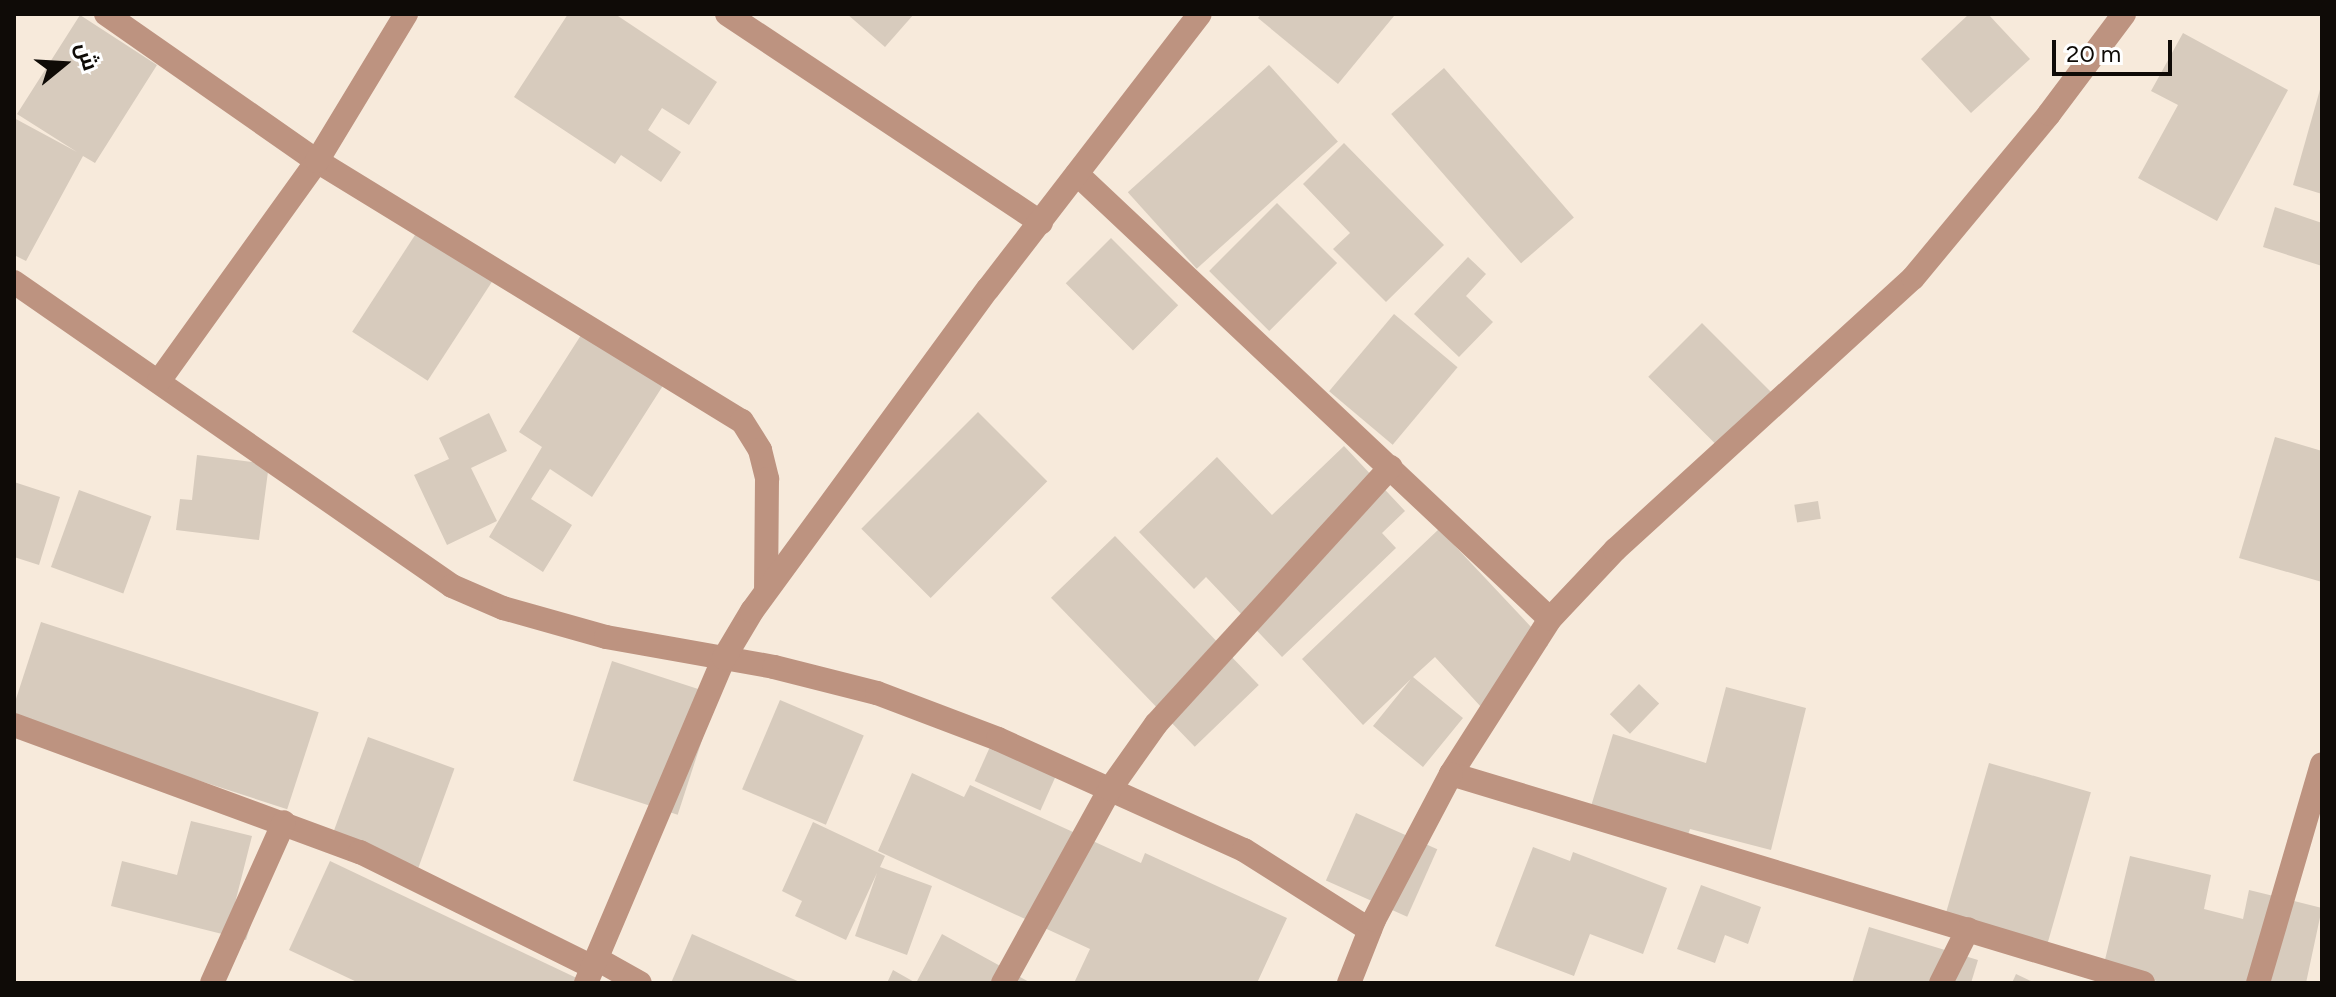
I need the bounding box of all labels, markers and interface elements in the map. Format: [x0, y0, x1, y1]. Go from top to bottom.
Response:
north arrow [24, 24, 104, 104]
scale bar [2056, 24, 2176, 74]
text: ش [70, 39, 105, 74]
text: 20 m [2066, 39, 2121, 68]

